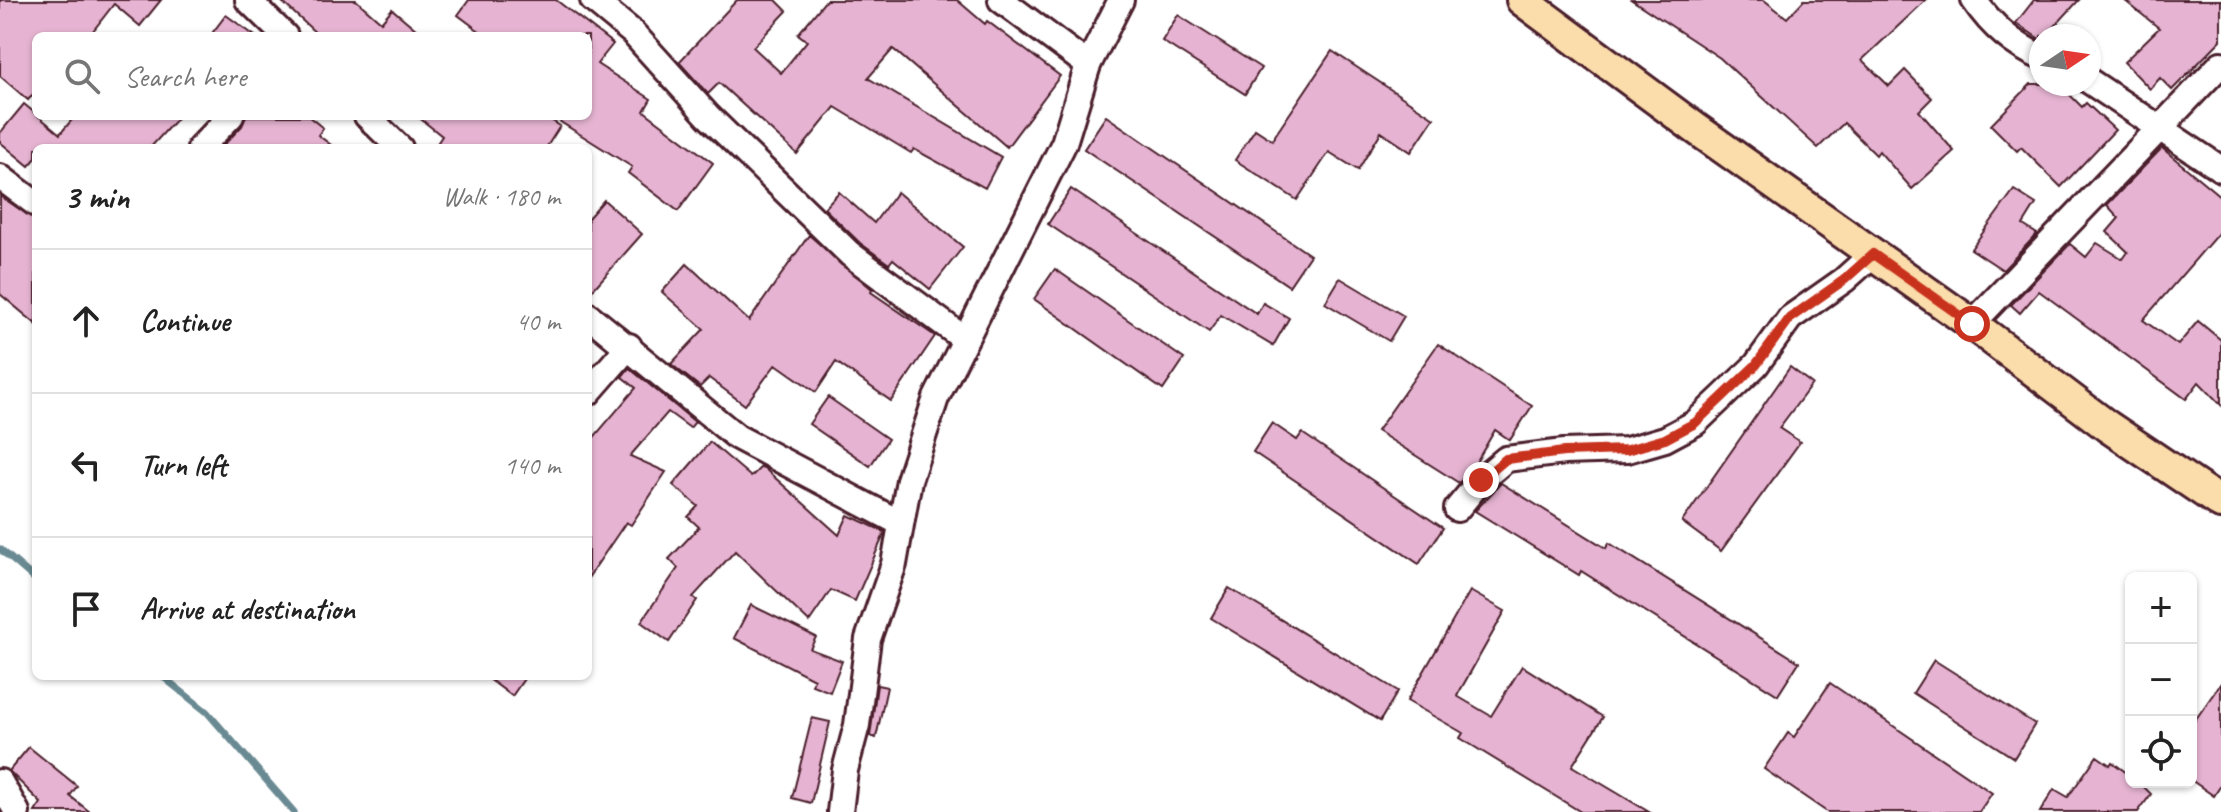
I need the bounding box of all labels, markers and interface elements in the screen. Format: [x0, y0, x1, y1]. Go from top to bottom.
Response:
north arrow [2029, 24, 2101, 96]
search box [32, 32, 592, 120]
icon: search [60, 54, 104, 98]
text: Search here [124, 57, 246, 95]
text: 3 min [64, 175, 129, 218]
text: Walk · 180 m [443, 180, 560, 213]
icon: ahead [64, 299, 108, 343]
text: Continue [140, 302, 230, 340]
text: 40 m [516, 305, 560, 338]
route start [1954, 306, 1990, 342]
icon: left [64, 443, 108, 487]
text: Turn left [140, 446, 227, 484]
text: 140 m [504, 449, 560, 482]
route end [1463, 462, 1499, 498]
map controls [2125, 572, 2197, 788]
button: + [2125, 572, 2197, 644]
icon: arrive [64, 587, 108, 631]
text: Arrive at destination [140, 590, 355, 628]
button: − [2125, 644, 2197, 716]
button: locate [2125, 716, 2197, 788]

